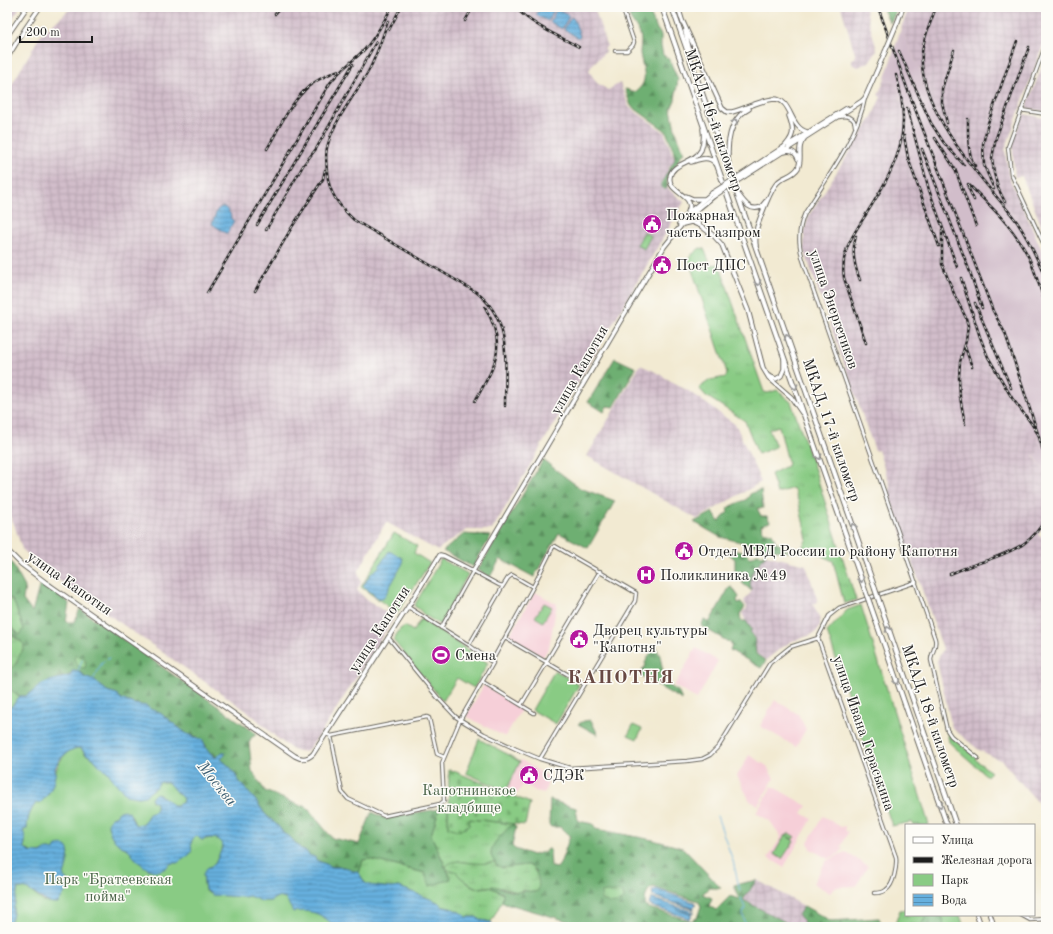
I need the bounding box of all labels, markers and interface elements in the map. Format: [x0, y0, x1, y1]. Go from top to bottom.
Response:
scale bar [20, 18, 92, 44]
text: 200 m [26, 27, 60, 39]
street label: МКАД, 16-й километр [681, 47, 744, 194]
one-way arrow [731, 119, 738, 126]
place label: Пожарная часть Газпром [666, 209, 761, 241]
public building icon: Пожарная часть Газпром [641, 213, 663, 235]
street label: улица Энергетиков [805, 248, 860, 371]
public building icon: Пост ДПС [651, 254, 673, 276]
place label: Пост ДПС [676, 259, 746, 274]
one-way arrow [754, 280, 762, 287]
street label: улица Капотня [549, 324, 612, 418]
one-way arrow [783, 334, 792, 341]
street label: МКАД, 17-й километр [799, 357, 862, 504]
one-way arrow [790, 384, 798, 391]
one-way arrow [814, 453, 822, 460]
one-way arrow [849, 523, 857, 530]
public building icon: Отдел МВД России по району Капотня [673, 540, 695, 562]
place label: Отдел МВД России по району Капотня [698, 545, 958, 560]
street label: улица Капотня [24, 550, 114, 619]
hospital icon: Поликлиника №49 [635, 564, 657, 586]
place label: Поликлиника №49 [660, 569, 787, 584]
one-way arrow [857, 576, 865, 583]
street label: улица Капотня [347, 584, 414, 676]
place label: Дворец культуры "Капотня" [593, 624, 708, 656]
one-way arrow [885, 625, 893, 632]
public building icon: Дворец культуры "Капотня" [568, 628, 590, 650]
street label: МКАД, 18-й километр [898, 643, 961, 790]
sports icon: Смена [430, 644, 452, 666]
place label: Смена [455, 649, 497, 664]
street label: улица Ивана Гераськина [829, 654, 896, 814]
district label: КАПОТНЯ [567, 669, 675, 688]
one-way arrow [892, 678, 901, 685]
water label: Москва [193, 758, 239, 810]
public building icon: СДЭК [518, 764, 540, 786]
place label: СДЭК [543, 769, 585, 784]
park label: Капотнинское кладбище [422, 784, 516, 816]
one-way arrow [935, 801, 944, 808]
legend [905, 824, 1035, 916]
text: Улица [941, 835, 974, 847]
text: Железная дорога [941, 855, 1032, 867]
park label: Парк "Братеевская пойма" [44, 873, 172, 905]
text: Парк [941, 875, 969, 887]
text: Вода [941, 895, 967, 907]

